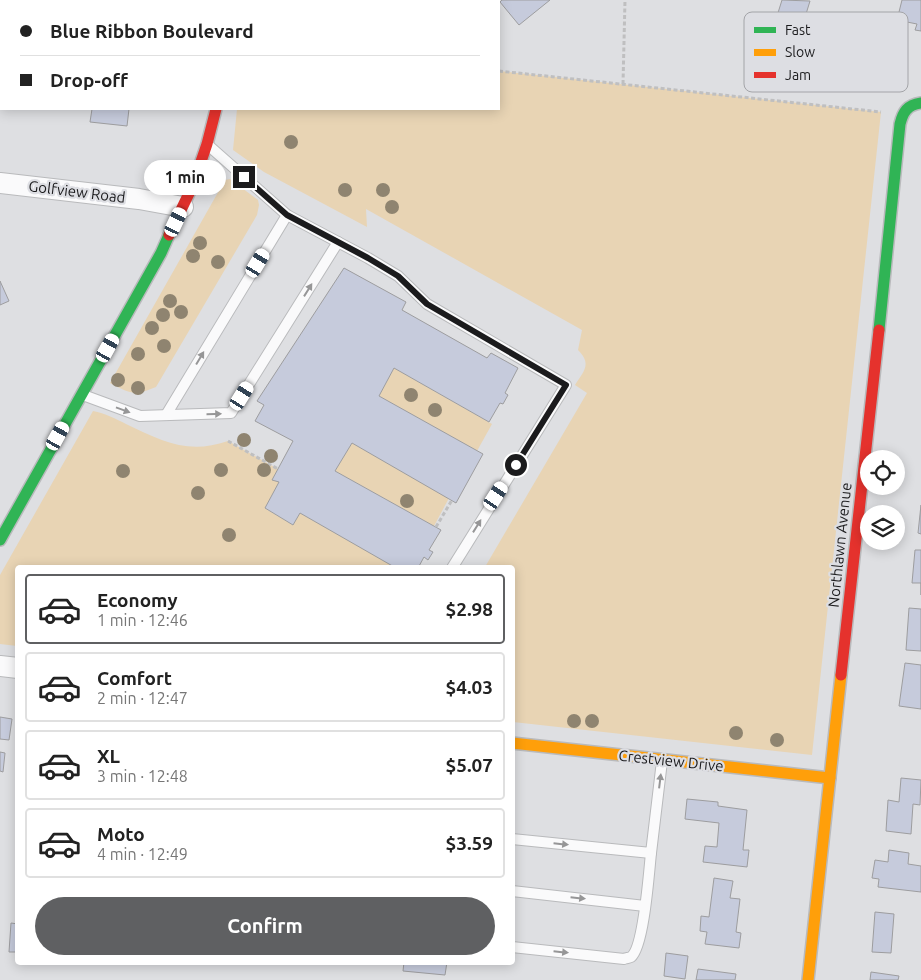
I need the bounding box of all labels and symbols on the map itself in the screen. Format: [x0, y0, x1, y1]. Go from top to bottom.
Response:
legend [744, 12, 908, 92]
text: Fast [785, 22, 811, 38]
text: Slow [785, 44, 815, 60]
text: Jam [785, 67, 811, 83]
callout: 1 min [144, 160, 226, 194]
route end [233, 166, 255, 188]
street label: Golfview Road [28, 177, 127, 206]
car [162, 205, 189, 239]
car [243, 246, 272, 280]
one-way arrow [304, 283, 313, 296]
car [94, 331, 121, 365]
one-way arrow [196, 352, 205, 365]
car [227, 379, 256, 413]
one-way arrow [116, 406, 131, 414]
one-way arrow [207, 409, 223, 417]
car [44, 419, 71, 453]
route start [505, 454, 527, 476]
car [481, 479, 510, 513]
street label: Northlawn Avenue [824, 482, 855, 608]
one-way arrow [472, 519, 482, 532]
street label: Crestview Drive [618, 747, 724, 774]
one-way arrow [656, 773, 664, 789]
one-way arrow [553, 840, 569, 848]
one-way arrow [571, 894, 587, 902]
one-way arrow [553, 948, 569, 956]

